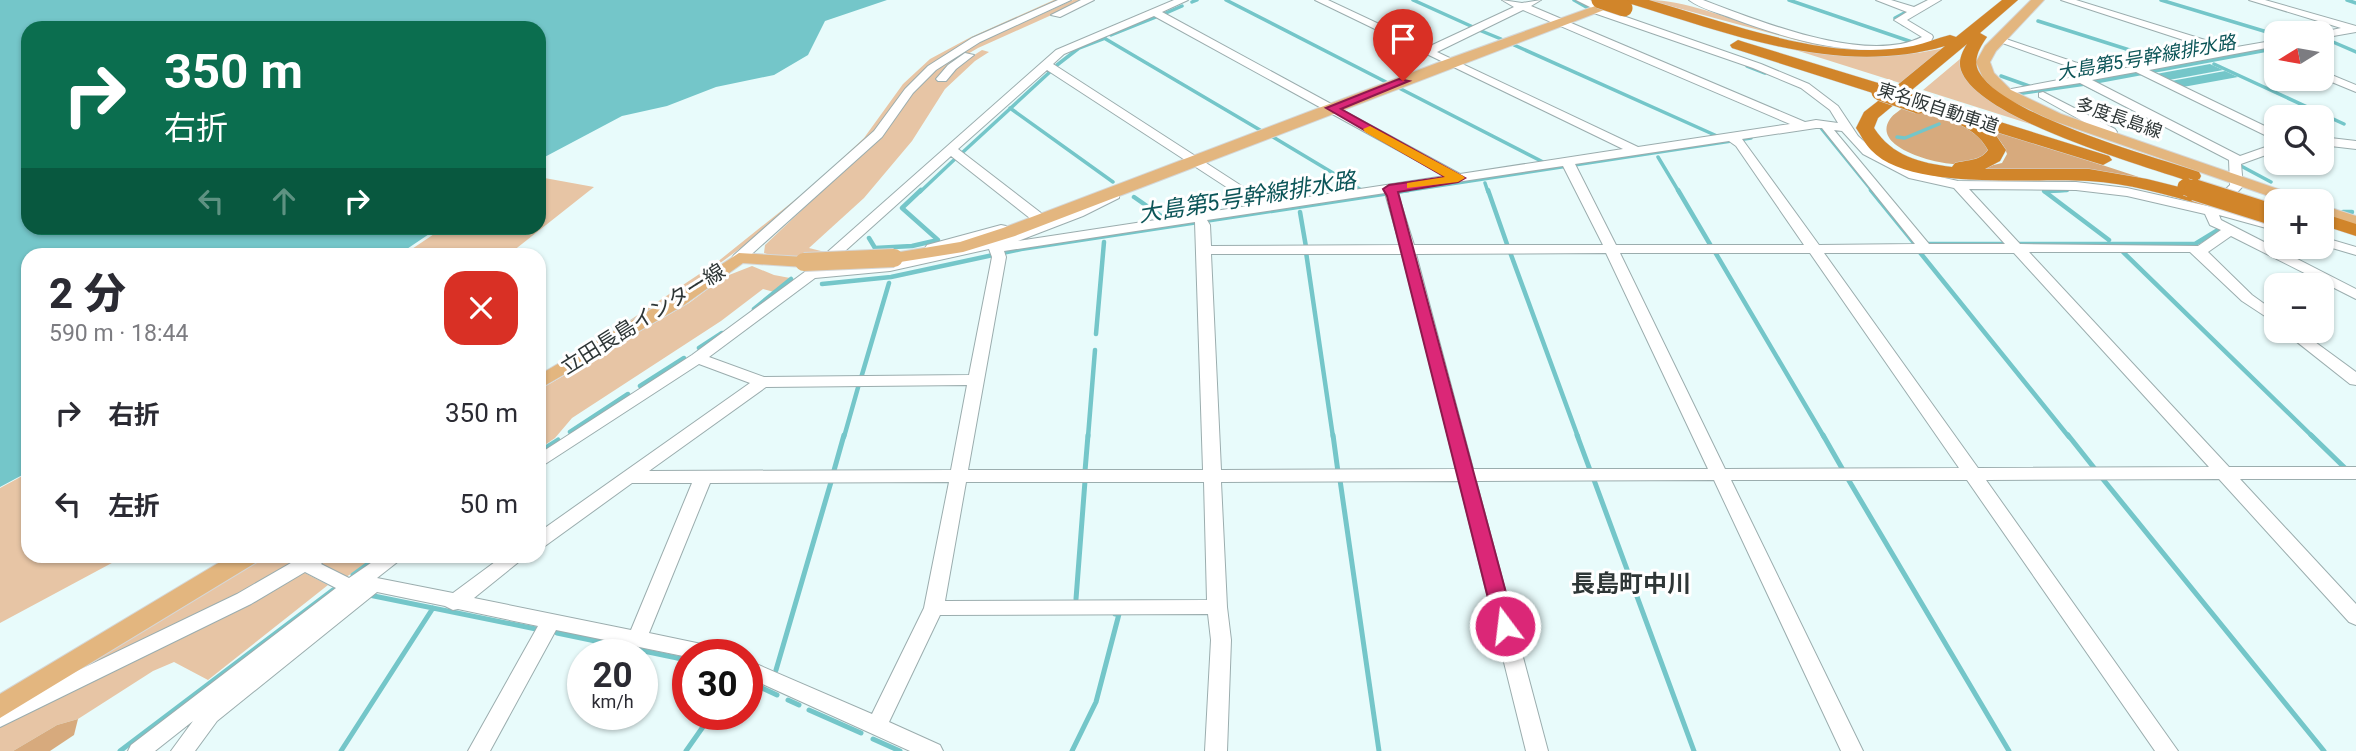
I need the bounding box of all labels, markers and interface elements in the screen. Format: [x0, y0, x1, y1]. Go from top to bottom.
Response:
pin [1373, 9, 1433, 81]
icon: arrive [1384, 20, 1422, 58]
north arrow [2264, 21, 2334, 91]
map controls [2264, 21, 2334, 343]
water label: 大島第5号幹線排水路 [2055, 30, 2239, 85]
text: 350 m [164, 43, 303, 100]
icon: right [49, 49, 140, 140]
street label: 東名阪自動車道 [1875, 78, 2001, 137]
street label: 多度長島線 [2073, 93, 2165, 142]
button: search [2264, 105, 2334, 175]
text: 右折 [164, 109, 228, 147]
water label: 大島第5号幹線排水路 [1137, 167, 1360, 228]
icon: left [192, 182, 230, 220]
icon: ahead [265, 182, 303, 220]
icon: right [338, 182, 376, 220]
button: + [2264, 189, 2334, 259]
street label: 立田長島インター線 [557, 259, 729, 379]
text: 2 分 [49, 269, 126, 318]
button: close [444, 271, 518, 345]
button: − [2264, 273, 2334, 343]
text: 590 m · 18:44 [49, 320, 188, 347]
icon: right [49, 394, 87, 432]
text: 350 m [445, 398, 518, 428]
text: 右折 [108, 400, 160, 430]
icon: left [49, 485, 87, 523]
text: 50 m [460, 489, 518, 519]
text: 左折 [108, 491, 160, 521]
district label: 長島町中川 [1571, 570, 1691, 598]
position arrow [1468, 589, 1542, 663]
speed limit sign: 30 [672, 639, 763, 730]
text: 20 [592, 655, 633, 696]
text: km/h [591, 691, 634, 712]

